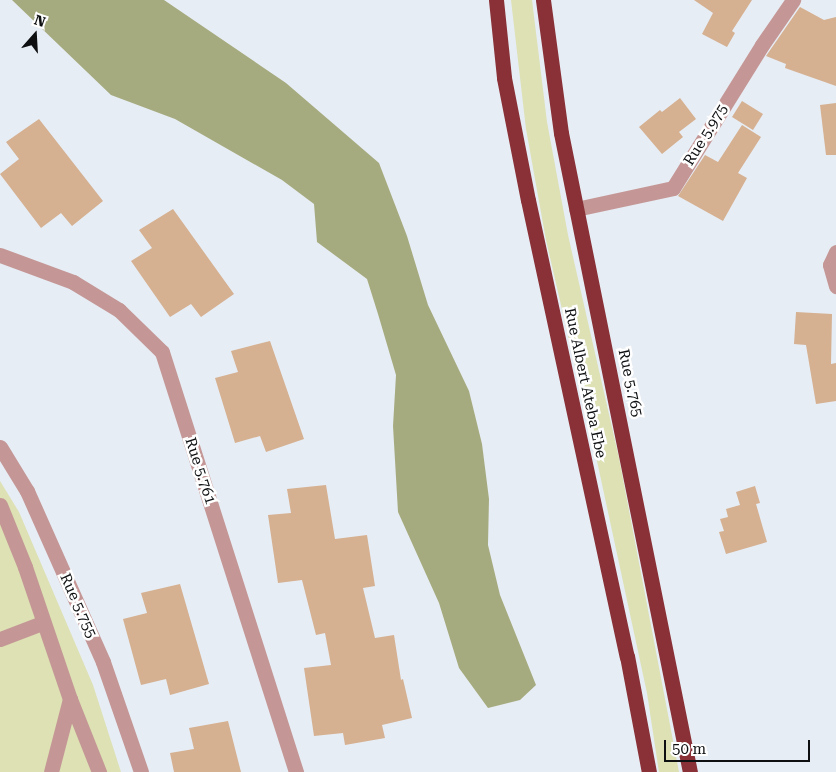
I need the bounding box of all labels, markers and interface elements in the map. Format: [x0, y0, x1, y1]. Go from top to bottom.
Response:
north arrow [10, 10, 60, 60]
text: N [32, 11, 48, 30]
street label: Rue 5.975 [680, 101, 732, 169]
street label: Rue Albert Ateba Ebe [560, 306, 610, 460]
street label: Rue 5.765 [614, 347, 646, 419]
street label: Rue 5.761 [181, 435, 219, 507]
street label: Rue 5.755 [56, 571, 100, 641]
scale bar [666, 730, 812, 762]
text: 50 m [672, 740, 706, 758]

